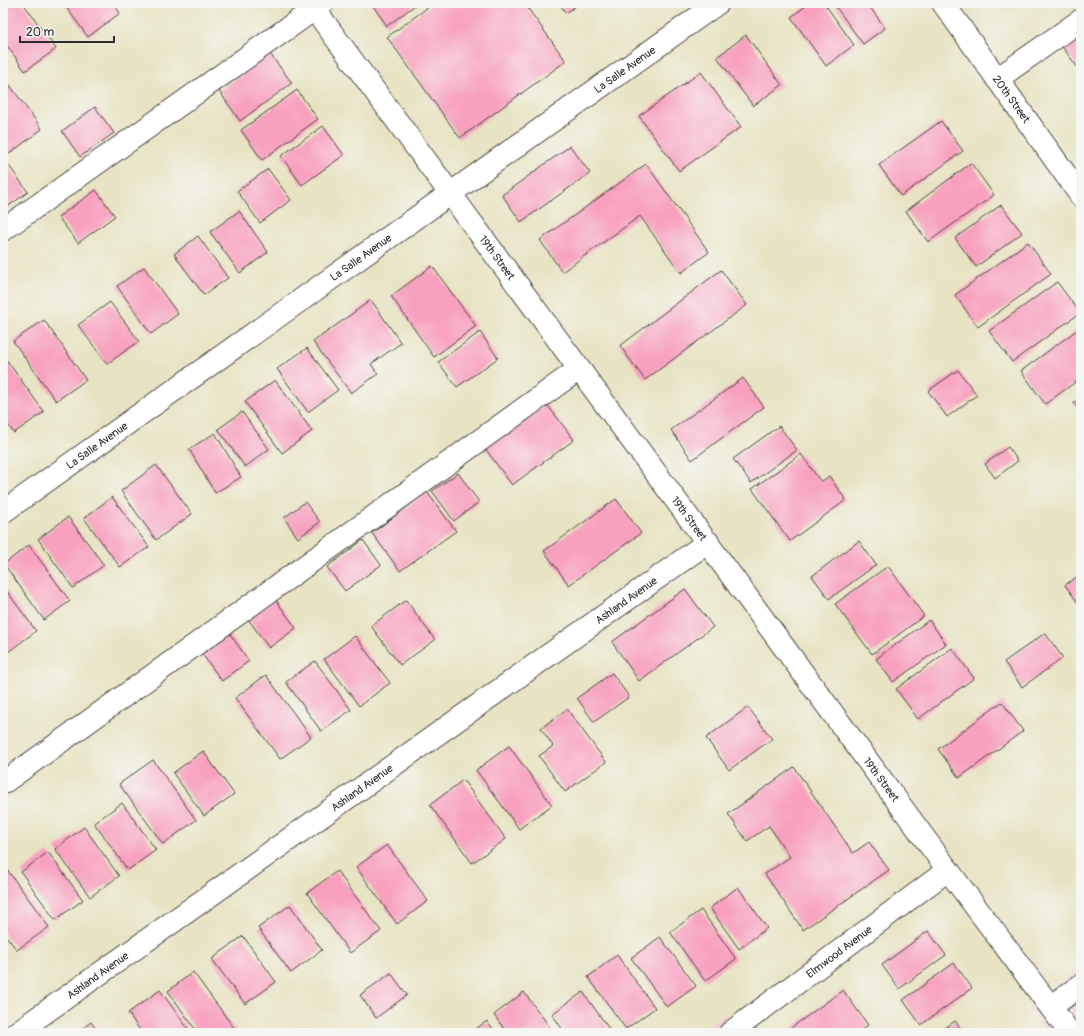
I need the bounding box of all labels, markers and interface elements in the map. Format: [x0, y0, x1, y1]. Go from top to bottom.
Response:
scale bar [20, 18, 114, 44]
text: 20 m [26, 25, 55, 40]
street label: La Salle Avenue [592, 43, 659, 96]
street label: 20th Street [990, 73, 1033, 126]
street label: La Salle Avenue [328, 231, 395, 284]
street label: 19th Street [476, 233, 518, 283]
street label: La Salle Avenue [64, 419, 131, 472]
street label: 19th Street [668, 494, 710, 544]
street label: Ashland Avenue [593, 574, 660, 627]
street label: 19th Street [860, 755, 902, 805]
street label: Ashland Avenue [329, 761, 396, 814]
street label: Elmwood Avenue [804, 923, 875, 981]
street label: Ashland Avenue [65, 949, 132, 1002]

